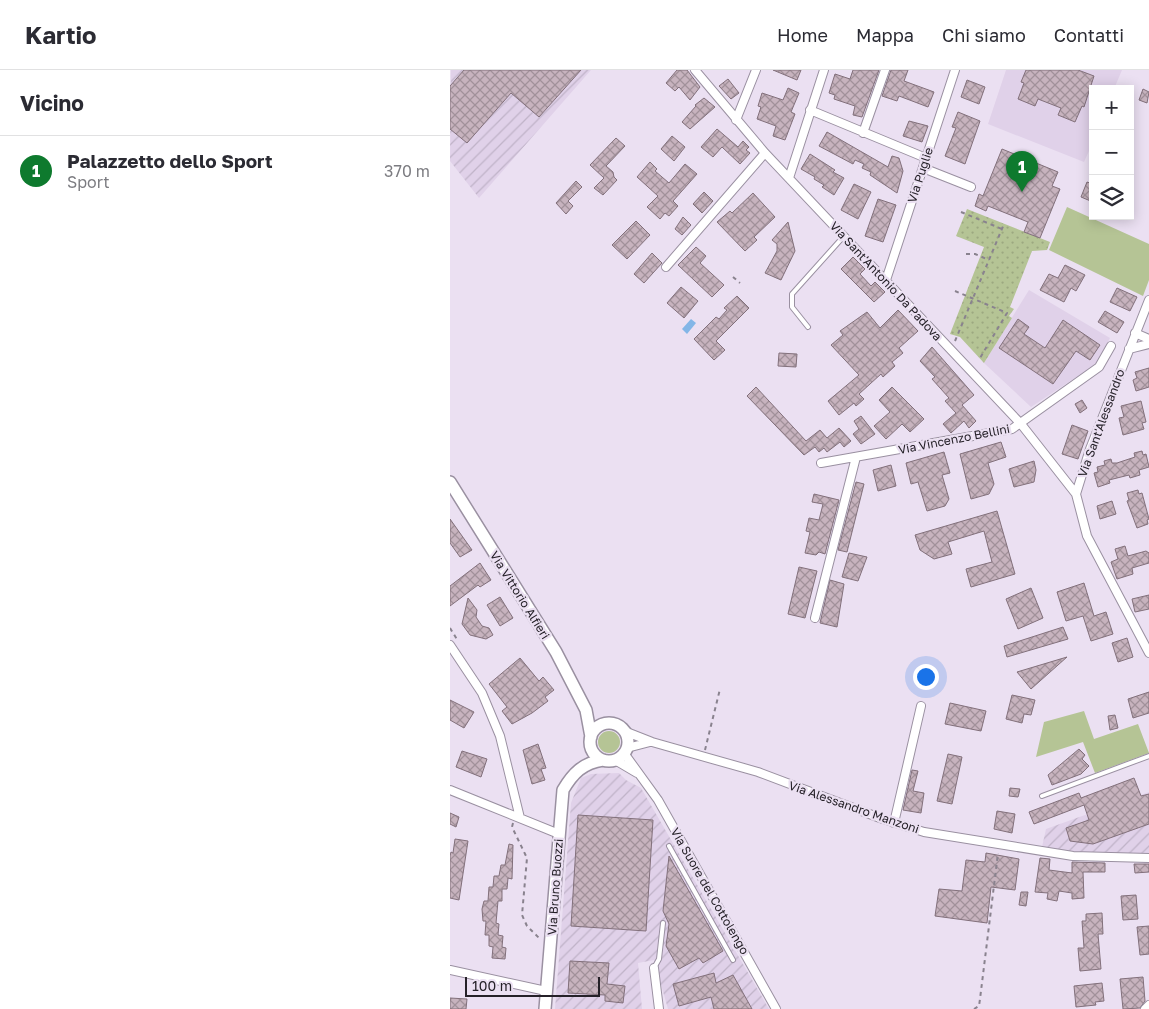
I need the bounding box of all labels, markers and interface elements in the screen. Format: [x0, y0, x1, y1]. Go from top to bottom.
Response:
text: Kartio [25, 20, 97, 49]
text: Home [777, 24, 828, 46]
text: Mappa [856, 24, 914, 46]
text: Chi siamo [942, 24, 1026, 46]
text: Contatti [1054, 24, 1124, 46]
map controls [1089, 85, 1134, 220]
button: + [1089, 85, 1134, 130]
text: Vicino [20, 90, 84, 116]
button: − [1089, 130, 1134, 175]
street label: Via Puglie [904, 145, 936, 205]
text: Palazzetto dello Sport [67, 149, 273, 172]
pin: 1 [1006, 151, 1038, 192]
text: 1 [32, 161, 40, 181]
text: 370 m [384, 161, 430, 181]
text: Sport [67, 172, 110, 192]
button: layers [1089, 175, 1134, 220]
street label: Via Sant'Antonio Da Padova [827, 218, 945, 344]
street label: Via Sant'Alessandro [1074, 367, 1128, 479]
street label: Via Vincenzo Bellini [897, 421, 1011, 457]
street label: Via Vittorio Alfieri [487, 548, 553, 642]
your location [913, 664, 939, 690]
street label: Via Alessandro Manzoni [787, 778, 921, 836]
street label: Via Suore del Cottolengo [668, 825, 752, 957]
street label: Via Bruno Buozzi [544, 838, 566, 936]
scale bar [465, 974, 600, 997]
text: 100 m [472, 977, 512, 994]

